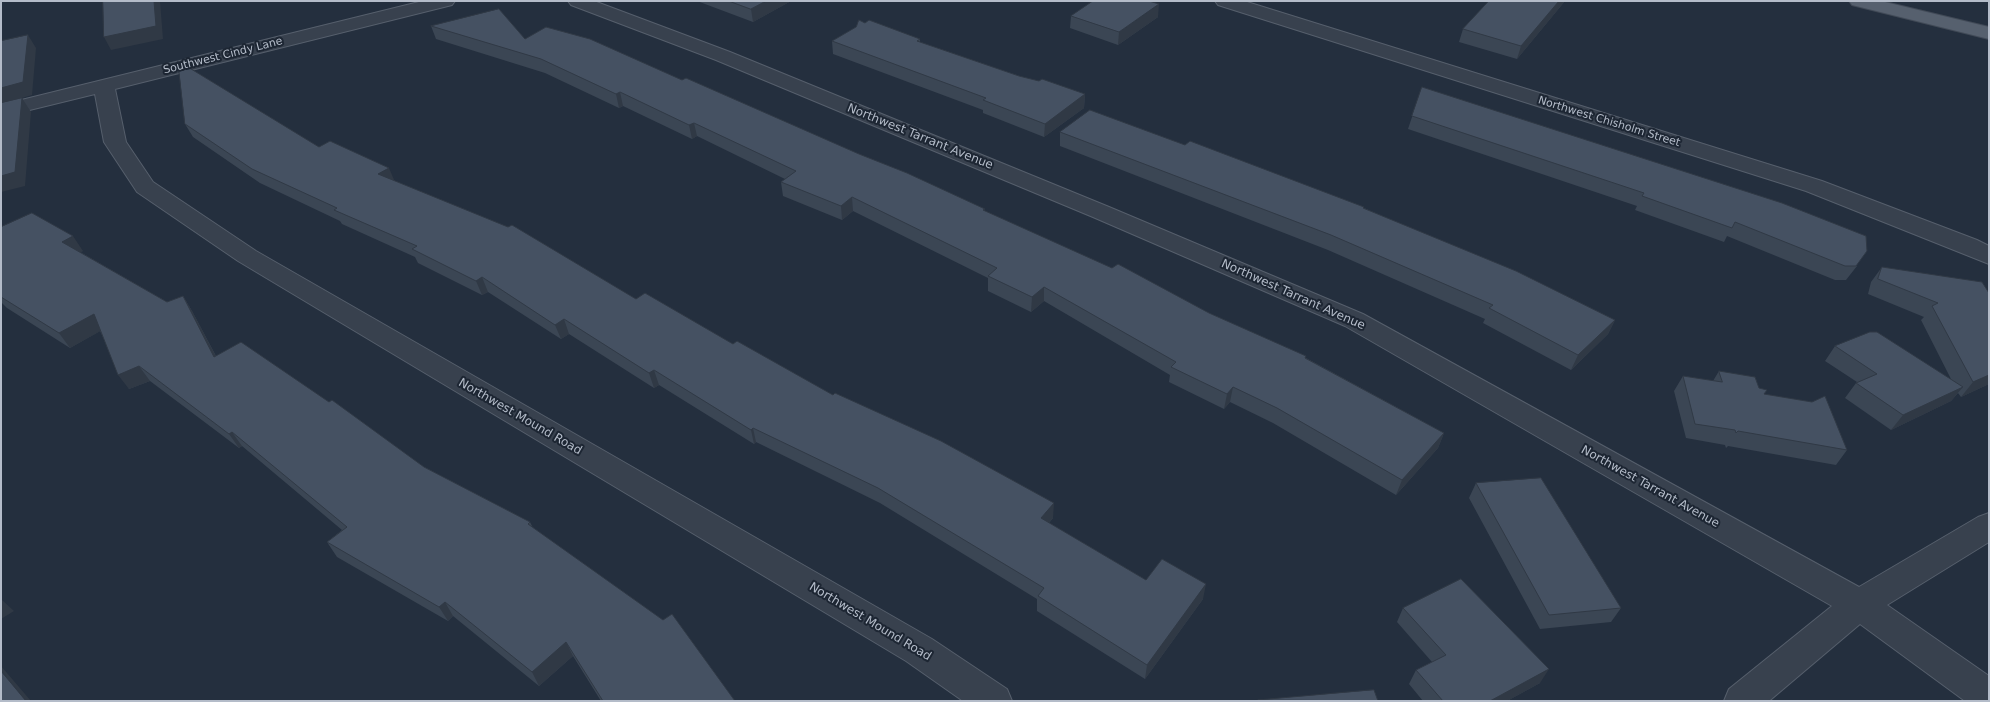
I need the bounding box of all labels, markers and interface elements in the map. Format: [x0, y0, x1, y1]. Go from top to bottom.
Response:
street label: Southwest Cindy Lane [162, 35, 284, 77]
street label: Northwest Chisholm Street [1536, 94, 1682, 150]
street label: Northwest Tarrant Avenue [845, 101, 995, 173]
street label: Northwest Tarrant Avenue [1219, 257, 1367, 333]
street label: Northwest Mound Road [456, 376, 584, 458]
street label: Northwest Tarrant Avenue [1578, 443, 1722, 531]
street label: Northwest Mound Road [806, 580, 934, 664]

